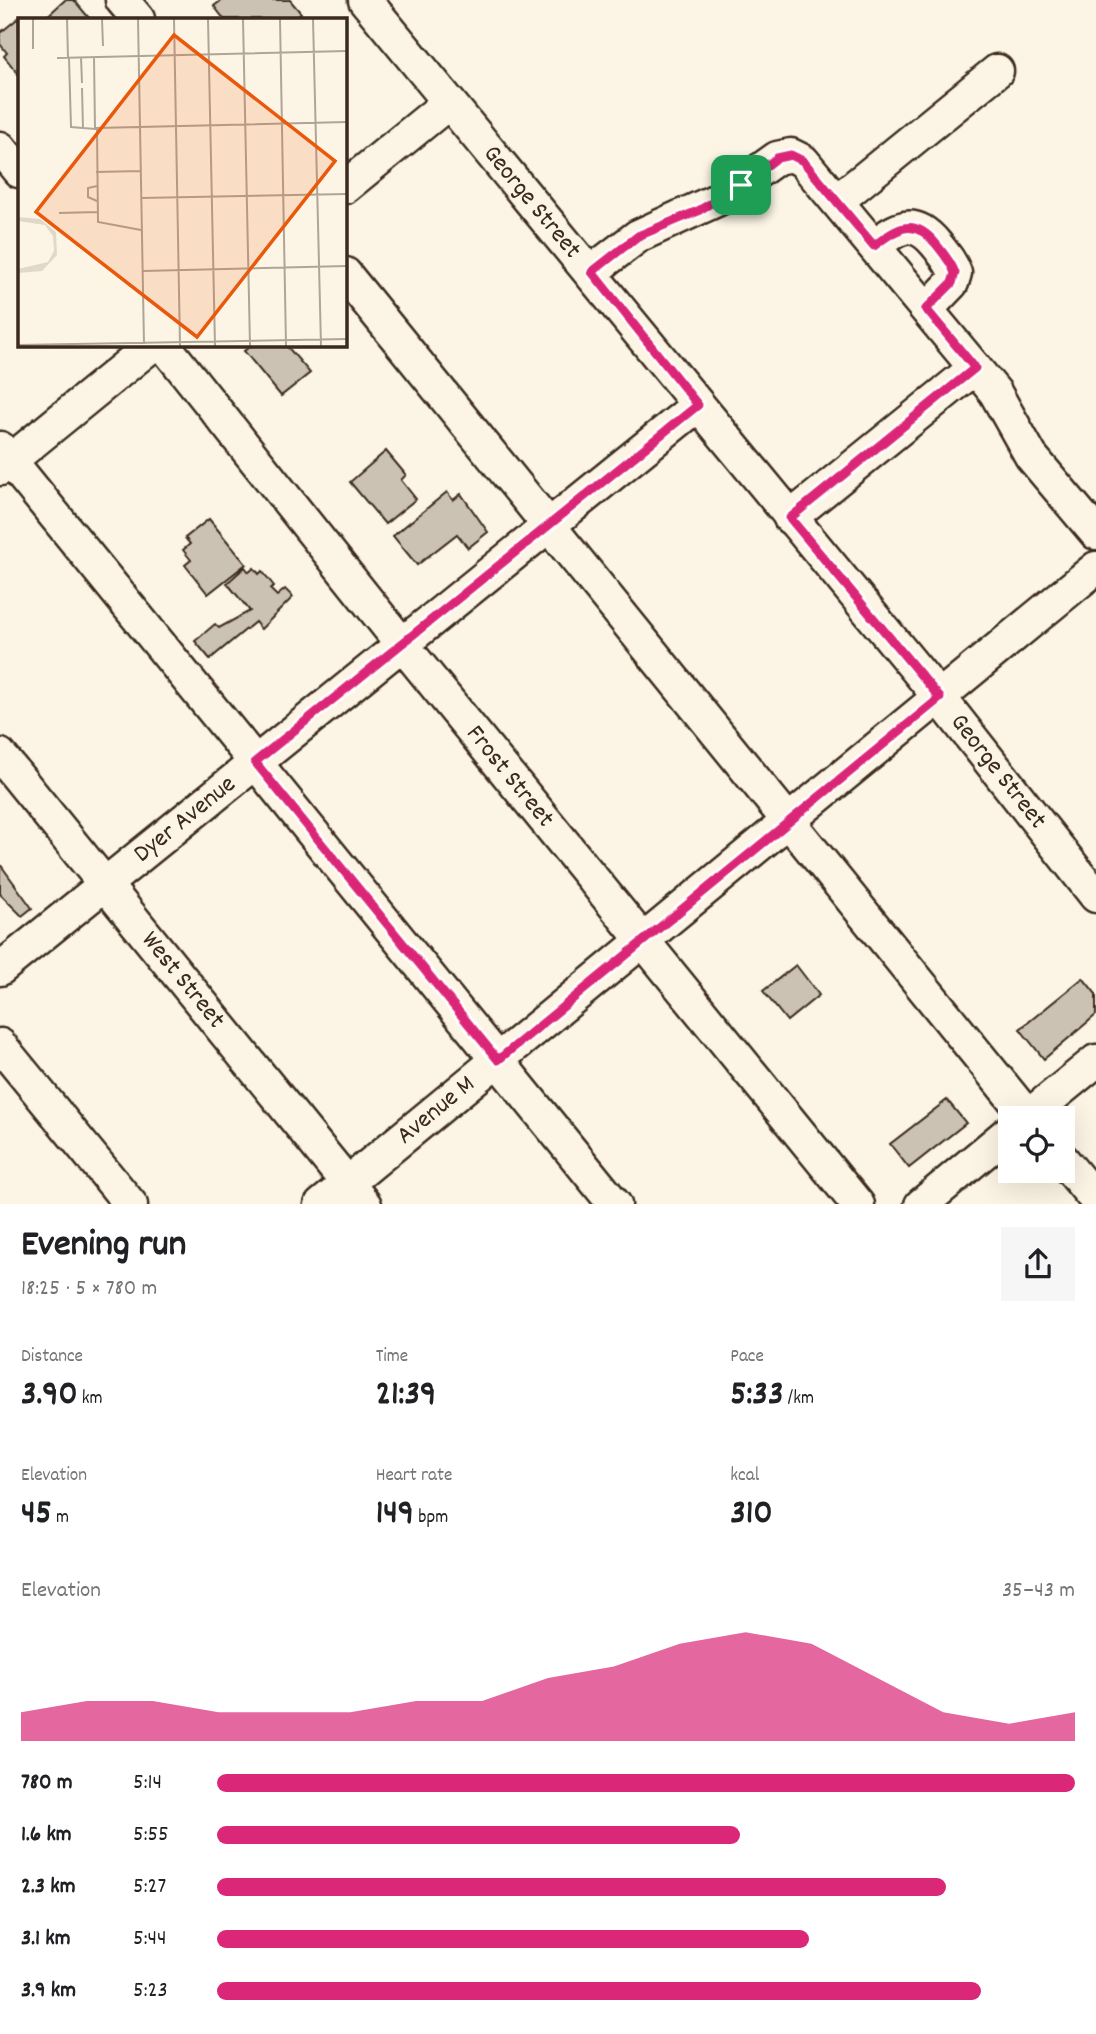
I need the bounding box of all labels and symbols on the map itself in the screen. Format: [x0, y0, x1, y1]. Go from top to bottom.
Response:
inset map [18, 18, 346, 346]
street label: George Street [473, 137, 590, 267]
pin [711, 155, 771, 215]
street label: George Street [941, 706, 1055, 837]
street label: Frost Street [457, 717, 563, 836]
street label: Dyer Avenue [126, 767, 244, 872]
street label: West Street [132, 923, 234, 1037]
street label: Avenue M [389, 1067, 484, 1154]

